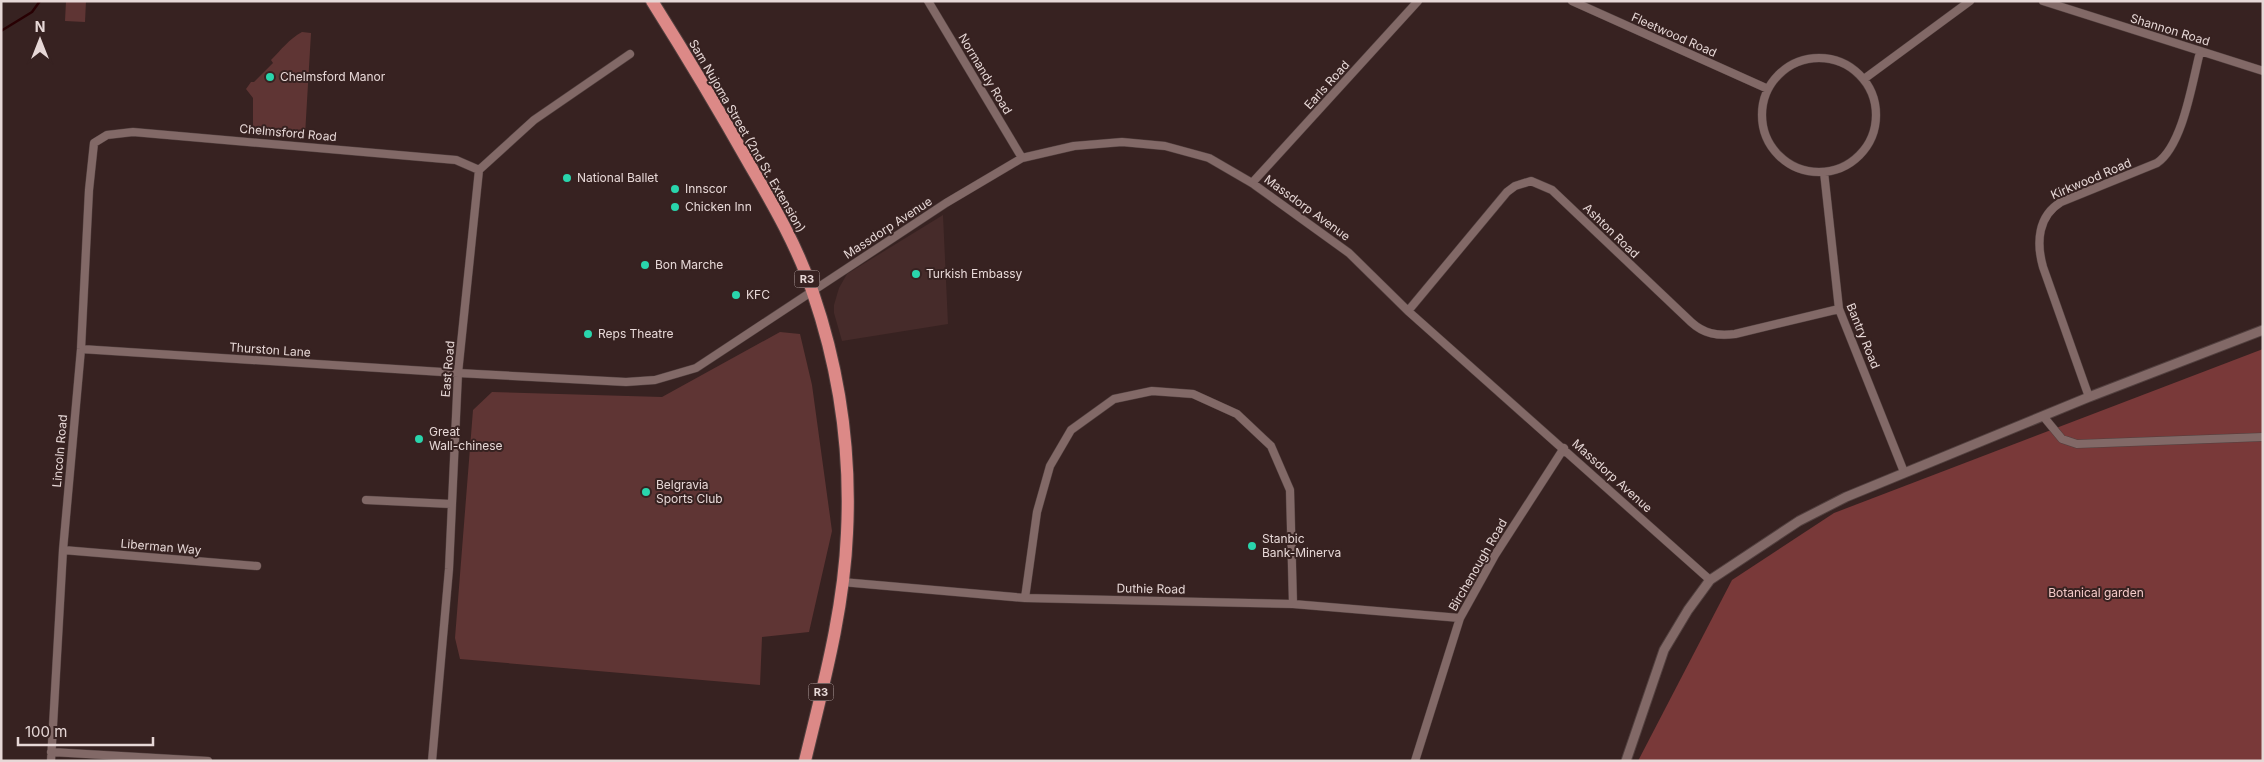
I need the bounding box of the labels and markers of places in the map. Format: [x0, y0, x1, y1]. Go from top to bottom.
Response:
place label: Chelmsford Manor [280, 69, 386, 84]
marker: Chelmsford Manor [264, 71, 276, 83]
place label: National Ballet [577, 170, 658, 185]
marker: National Ballet [561, 172, 573, 184]
place label: Innscor [685, 181, 728, 196]
marker: Innscor [669, 183, 681, 195]
place label: Chicken Inn [685, 199, 752, 214]
marker: Chicken Inn [669, 201, 681, 213]
place label: Bon Marche [655, 257, 723, 272]
marker: Bon Marche [639, 259, 651, 271]
place label: Turkish Embassy [926, 266, 1023, 281]
marker: Turkish Embassy [910, 268, 922, 280]
place label: KFC [746, 287, 770, 302]
marker: KFC [730, 289, 742, 301]
place label: Reps Theatre [598, 326, 674, 341]
marker: Reps Theatre [582, 328, 594, 340]
place label: Great Wall-chinese [429, 424, 503, 453]
marker: Great Wall-chinese [413, 433, 425, 445]
place label: Belgravia Sports Club [656, 477, 723, 506]
marker: Belgravia Sports Club [640, 486, 652, 498]
place label: Stanbic Bank-Minerva [1262, 531, 1341, 560]
marker: Stanbic Bank-Minerva [1246, 540, 1258, 552]

